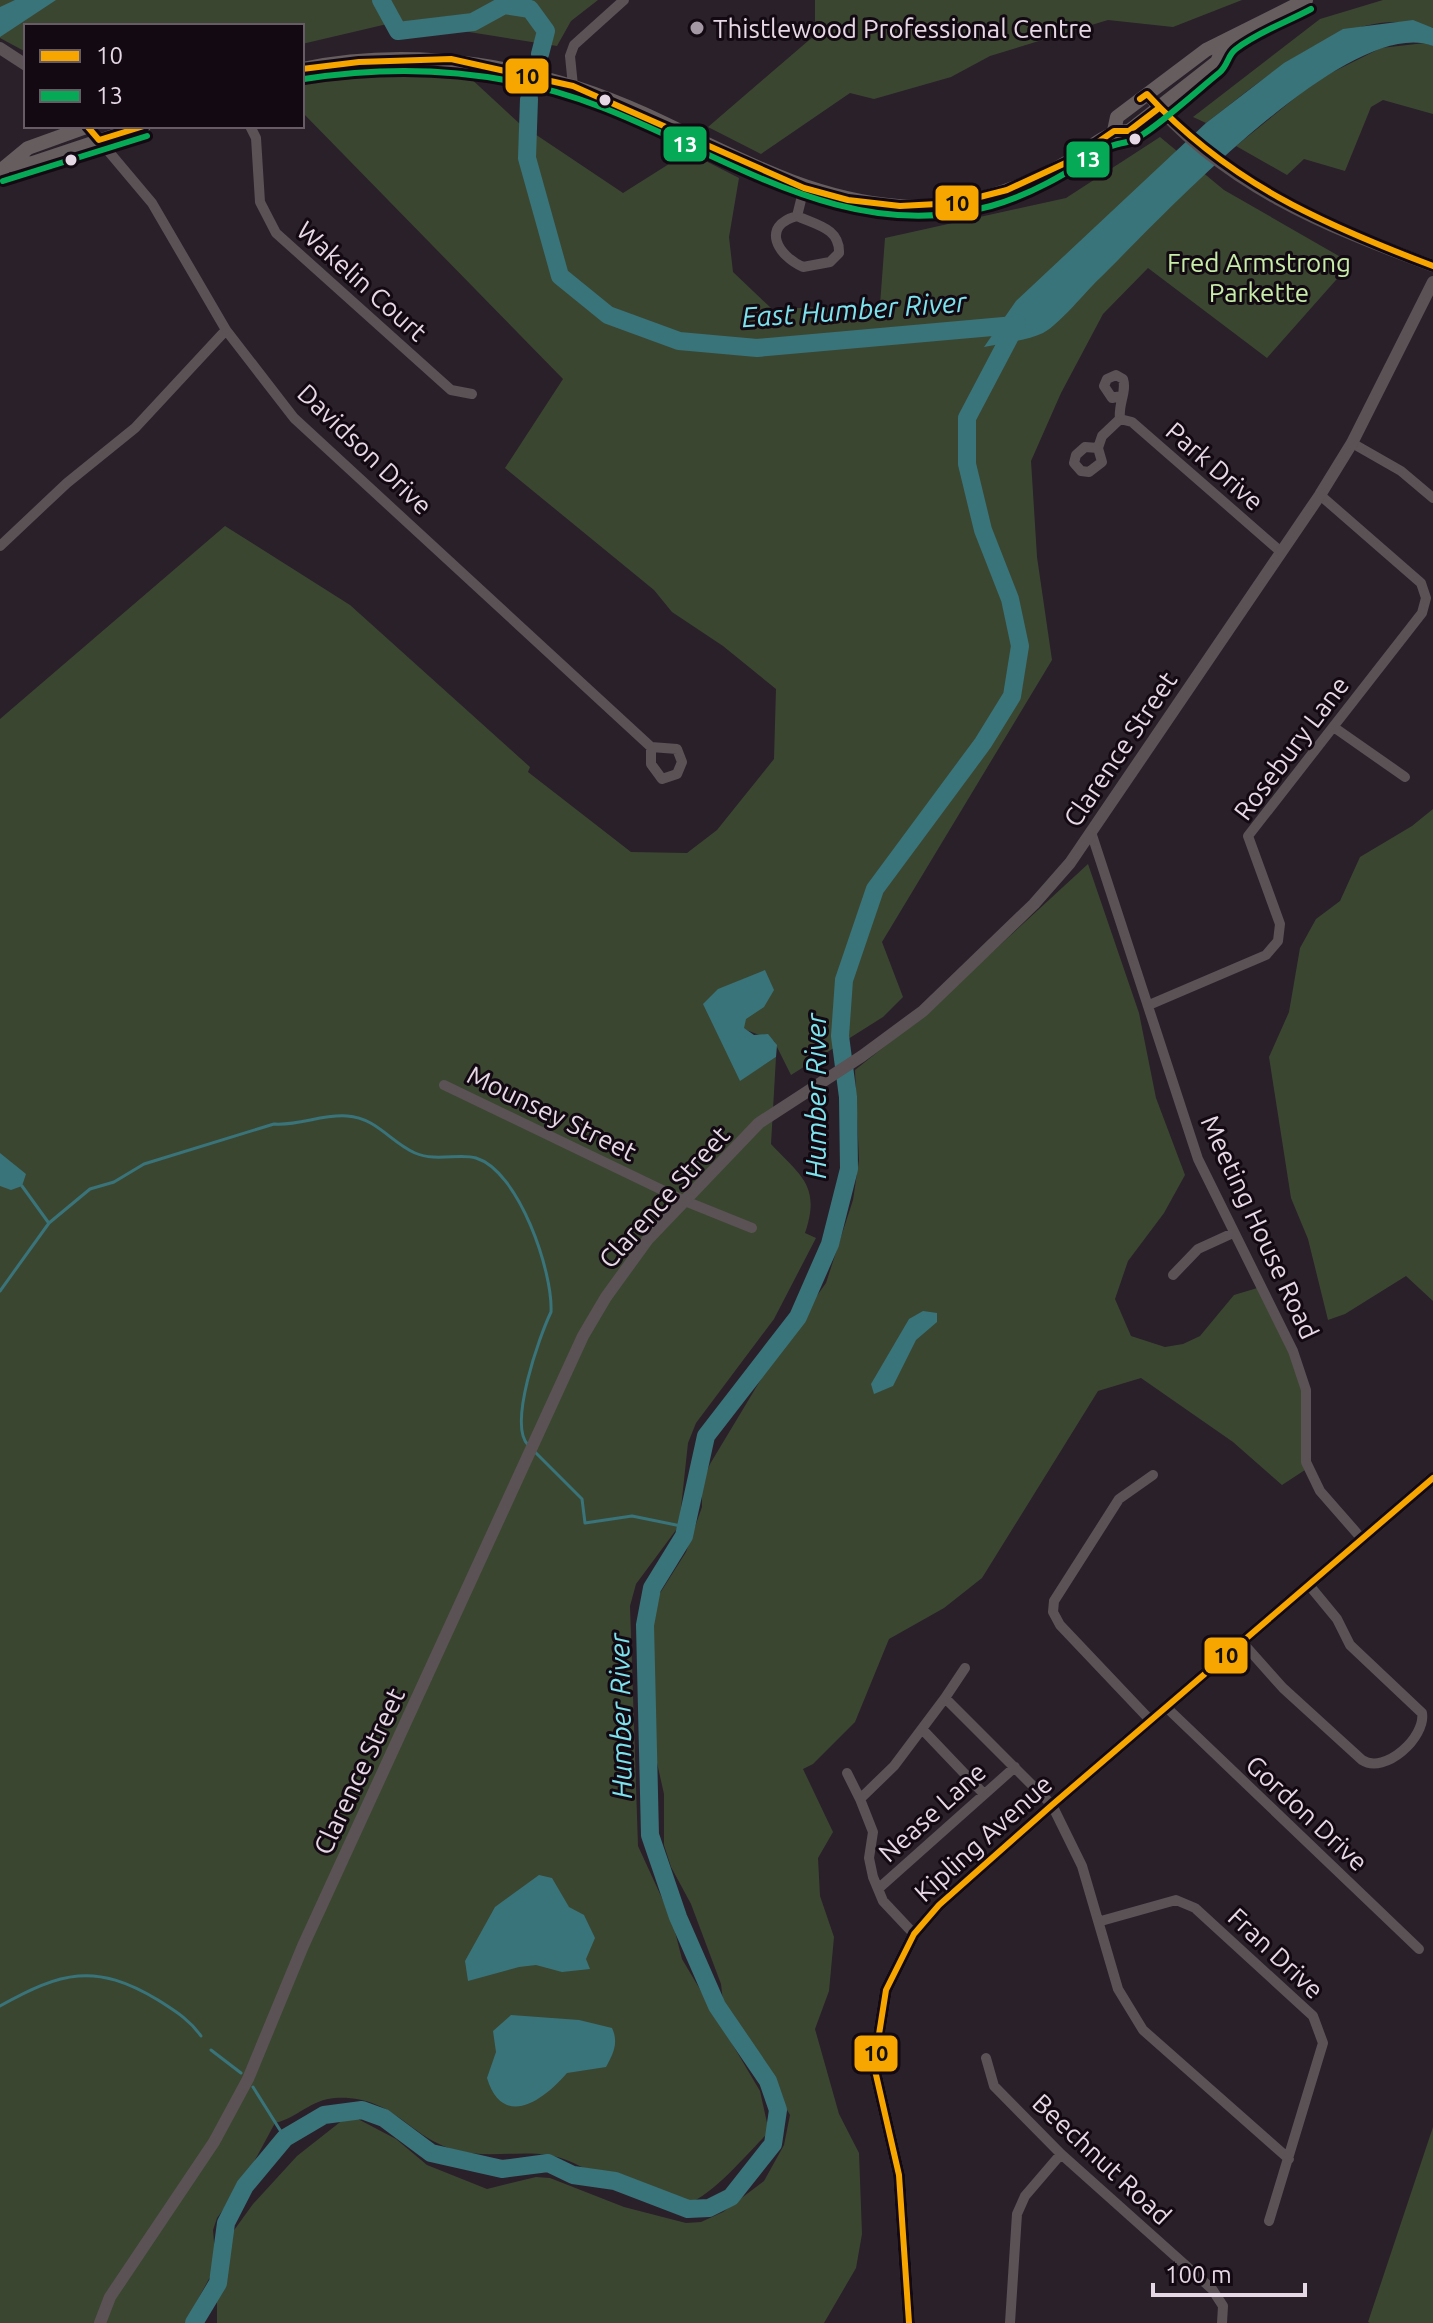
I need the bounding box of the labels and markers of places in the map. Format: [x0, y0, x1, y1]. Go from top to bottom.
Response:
place label: Thistlewood Professional Centre [713, 14, 1092, 43]
marker: Thistlewood Professional Centre [688, 19, 706, 37]
unlabelled marker [597, 92, 613, 108]
unlabelled marker [1127, 131, 1143, 147]
unlabelled marker [63, 152, 79, 168]

